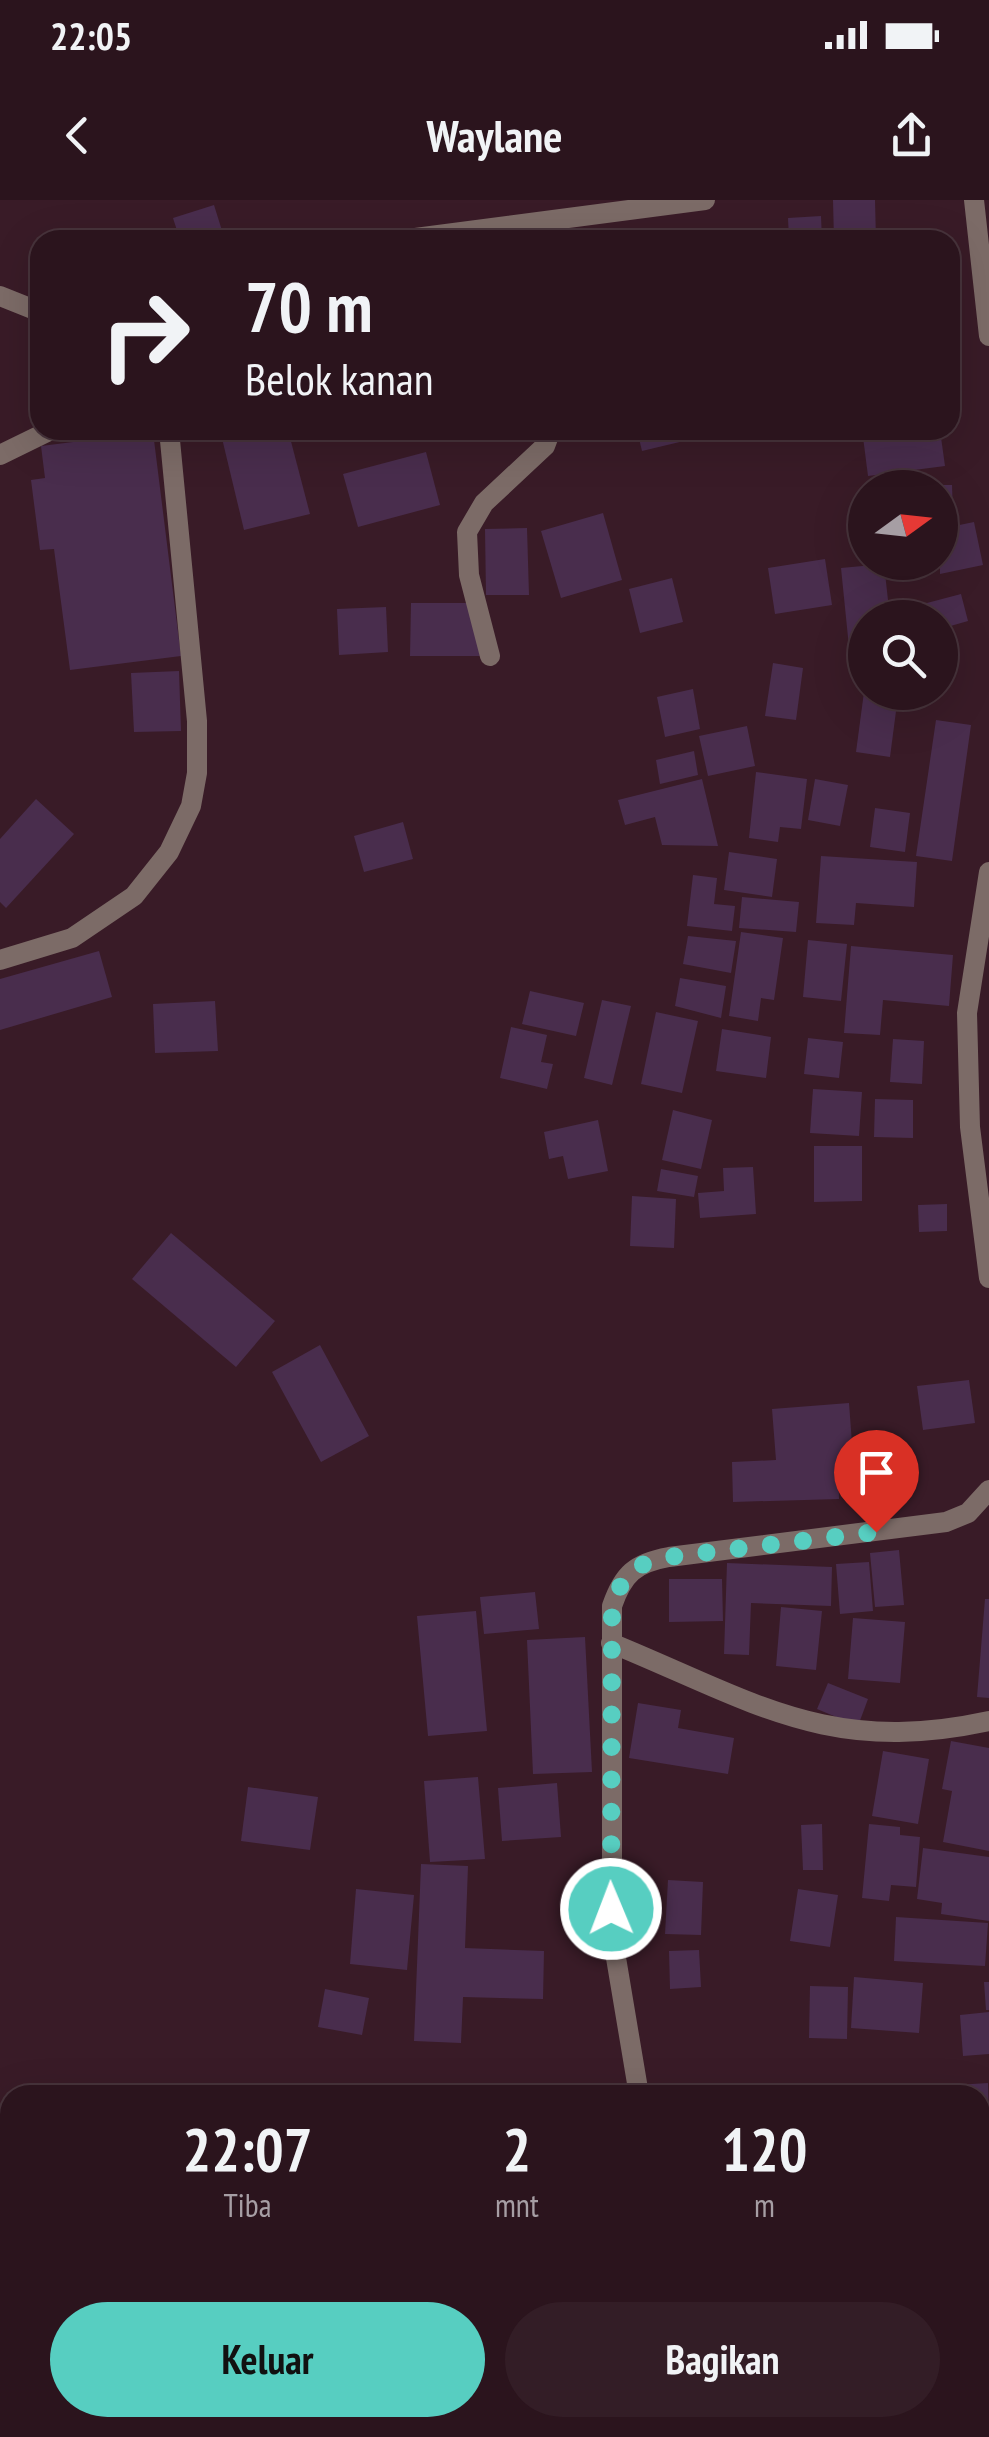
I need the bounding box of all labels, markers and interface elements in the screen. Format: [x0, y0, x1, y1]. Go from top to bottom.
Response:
text: 22:05 [50, 11, 132, 60]
text: Waylane [427, 106, 563, 164]
icon: back [50, 108, 105, 163]
icon: share [884, 108, 939, 163]
text: 70 m [245, 261, 373, 351]
icon: right [80, 270, 210, 400]
text: Belok kanan [245, 349, 434, 407]
north arrow [848, 470, 958, 580]
map controls [848, 470, 958, 710]
button: search [848, 600, 958, 710]
pin [834, 1430, 919, 1533]
icon: arrive [849, 1445, 904, 1500]
position arrow [559, 1857, 663, 1961]
text: 22:07 [183, 2110, 312, 2188]
text: 2 [503, 2110, 531, 2188]
text: 120 [721, 2110, 807, 2188]
text: Tiba [224, 2184, 271, 2226]
text: mnt [495, 2184, 539, 2226]
text: m [754, 2184, 775, 2226]
button: Keluar [50, 2302, 485, 2417]
button: Bagikan [505, 2302, 940, 2417]

